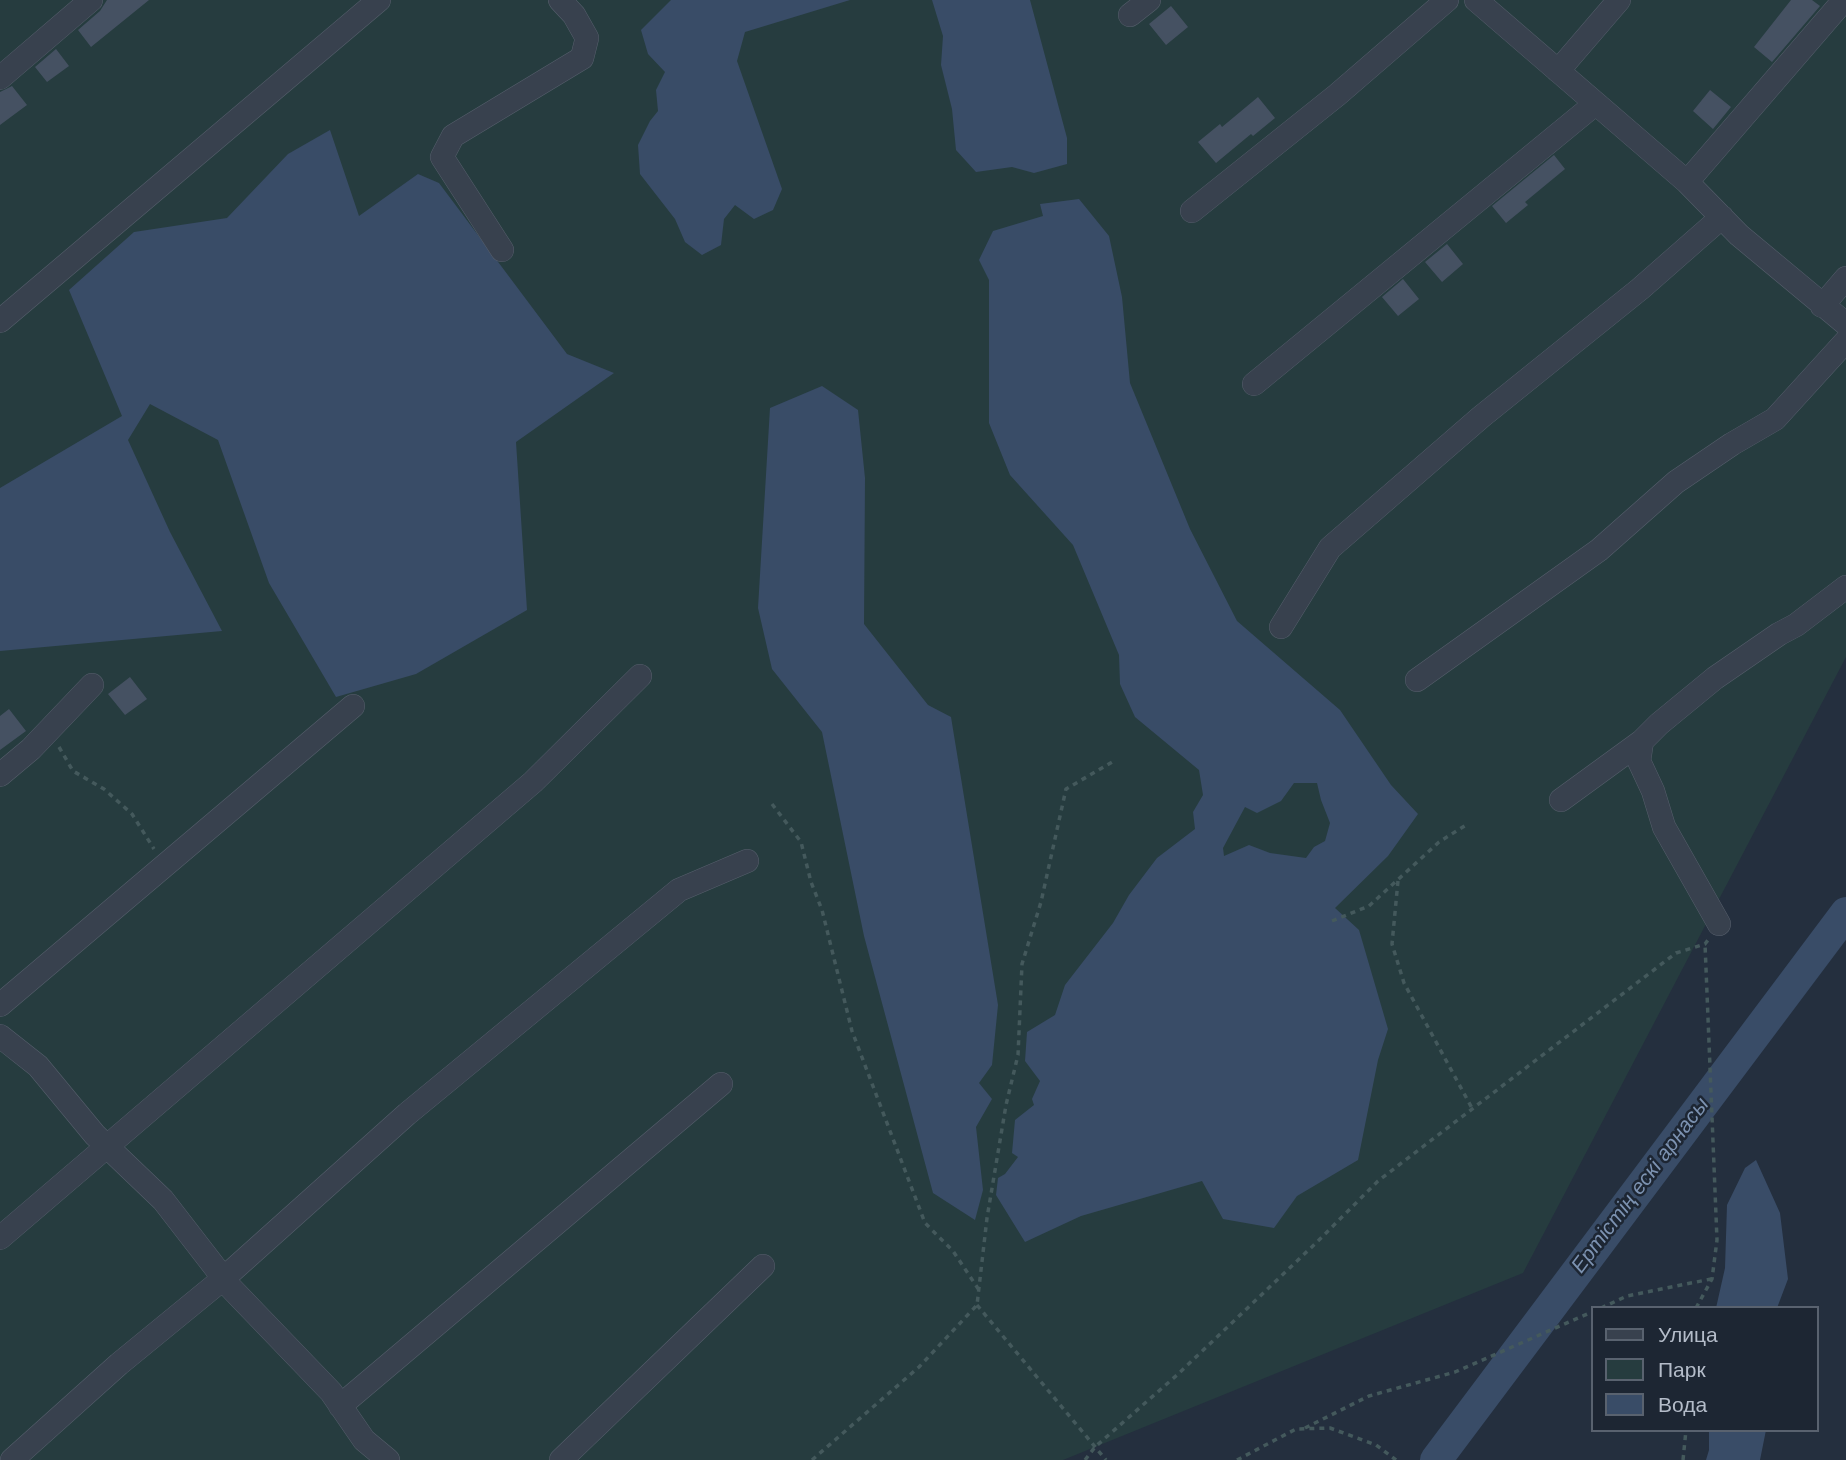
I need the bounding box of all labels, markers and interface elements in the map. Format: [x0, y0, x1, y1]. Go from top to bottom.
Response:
water label: Ертістің ескі арнасы [1567, 1093, 1715, 1279]
legend [1590, 1306, 1818, 1432]
text: Улица [1658, 1321, 1718, 1349]
text: Парк [1658, 1356, 1706, 1384]
text: Вода [1658, 1391, 1707, 1419]

